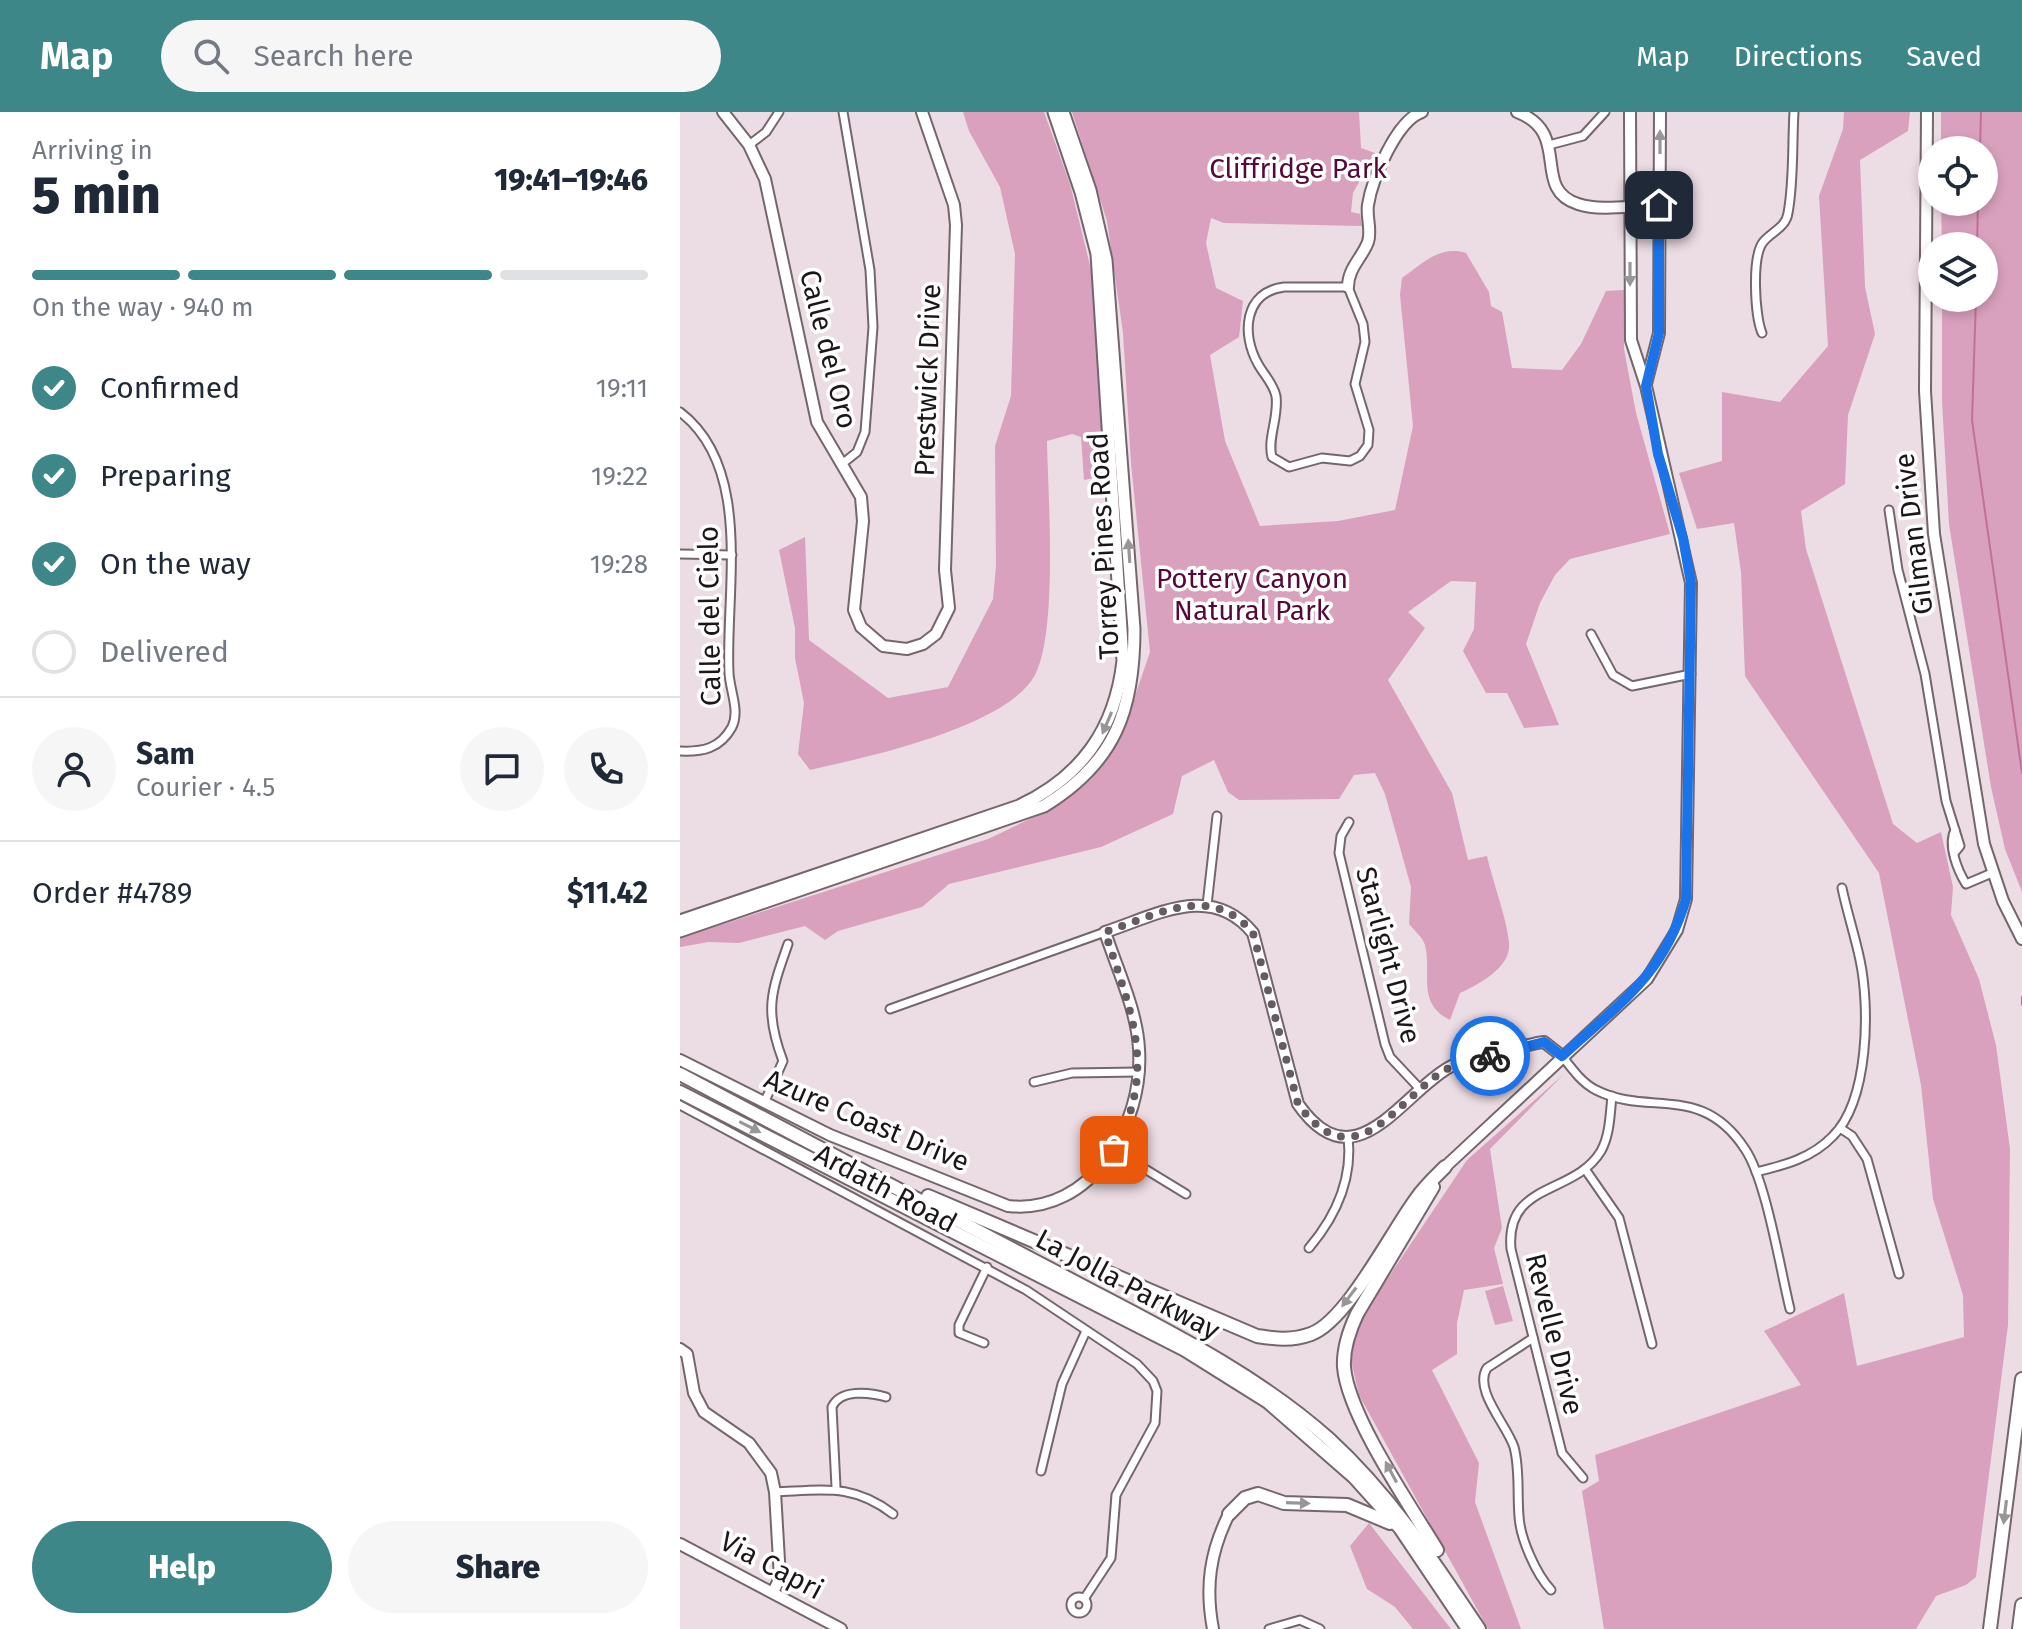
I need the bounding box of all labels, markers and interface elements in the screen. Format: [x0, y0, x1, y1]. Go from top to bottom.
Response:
search box [161, 20, 721, 92]
text: Map [40, 33, 113, 79]
icon: search [189, 34, 233, 78]
text: Search here [253, 38, 414, 74]
text: Map [1636, 40, 1690, 73]
text: Directions [1734, 40, 1862, 73]
text: Saved [1906, 40, 1982, 73]
one-way arrow [1654, 129, 1666, 154]
text: Arriving in [32, 135, 153, 166]
map controls [1918, 136, 1998, 312]
button: locate [1918, 136, 1998, 216]
park label: Cliffridge Park [1209, 152, 1387, 185]
text: 19:41–19:46 [494, 162, 648, 198]
text: 5 min [32, 164, 161, 227]
pin [1625, 171, 1693, 239]
icon: home [1637, 183, 1681, 227]
button: layers [1918, 232, 1998, 312]
one-way arrow [1624, 262, 1636, 287]
street label: Calle del Oro [793, 266, 864, 432]
street label: Prestwick Drive [908, 283, 947, 477]
text: On the way · 940 m [32, 292, 254, 323]
icon: check [32, 366, 76, 410]
text: Confirmed [100, 370, 240, 406]
text: 19:11 [596, 373, 648, 404]
street label: Torrey Pines Road [1081, 432, 1126, 660]
street label: Gilman Drive [1887, 451, 1940, 617]
icon: check [32, 454, 76, 498]
text: Preparing [100, 458, 231, 494]
text: 19:22 [591, 461, 648, 492]
street label: Calle del Cielo [691, 526, 728, 706]
one-way arrow [1122, 538, 1135, 563]
icon: check [32, 542, 76, 586]
text: On the way [100, 546, 251, 582]
text: 19:28 [590, 549, 648, 580]
park label: Pottery Canyon Natural Park [1156, 562, 1348, 627]
text: Delivered [100, 634, 229, 670]
one-way arrow [1100, 711, 1113, 735]
button: person [32, 727, 116, 811]
button: chat [460, 727, 544, 811]
button: phone [564, 727, 648, 811]
text: Sam [136, 736, 195, 772]
text: Courier · 4.5 [136, 772, 275, 803]
street label: Starlight Drive [1349, 863, 1428, 1047]
text: Order #4789 [32, 875, 193, 911]
text: $11.42 [567, 875, 648, 911]
courier [1450, 1016, 1530, 1096]
icon: bike [1468, 1034, 1512, 1078]
street label: Azure Coast Drive [759, 1062, 974, 1179]
pin [1080, 1116, 1148, 1184]
one-way arrow [738, 1120, 761, 1134]
icon: bag [1092, 1128, 1136, 1172]
street label: Ardath Road [809, 1137, 963, 1240]
street label: La Jolla Parkway [1030, 1222, 1226, 1347]
street label: Revelle Drive [1519, 1250, 1591, 1418]
one-way arrow [1341, 1286, 1357, 1308]
one-way arrow [1384, 1461, 1398, 1484]
one-way arrow [1286, 1497, 1311, 1510]
one-way arrow [1998, 1500, 2011, 1525]
button: Help [32, 1521, 332, 1613]
button: Share [348, 1521, 648, 1613]
street label: Via Capri [715, 1525, 829, 1606]

